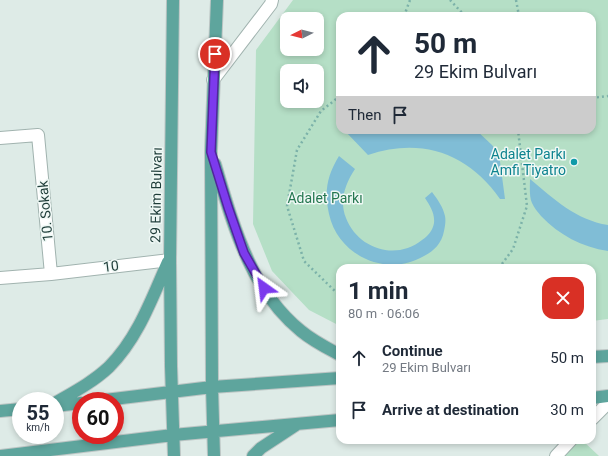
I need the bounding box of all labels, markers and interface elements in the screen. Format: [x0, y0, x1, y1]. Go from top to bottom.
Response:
north arrow [280, 12, 324, 56]
map controls [280, 12, 324, 108]
text: 50 m [414, 27, 477, 60]
icon: ahead [348, 28, 400, 80]
pin [198, 37, 232, 71]
icon: arrive [204, 43, 226, 65]
text: 29 Ekim Bulvarı [414, 61, 537, 82]
button: sound [280, 64, 324, 108]
icon: arrive [389, 104, 411, 126]
text: Then [348, 106, 381, 124]
place label: Adalet Parkı Amfi Tiyatro [491, 146, 566, 178]
street label: 29 Ekim Bulvarı [147, 147, 165, 243]
marker: Adalet Parkı Amfi Tiyatro [569, 157, 579, 167]
street label: 10. Sokak [34, 179, 56, 242]
park label: Adalet Parkı [287, 190, 363, 206]
street label: 10 [102, 257, 120, 275]
position arrow [243, 267, 285, 309]
text: 1 min [348, 277, 408, 305]
button: close [542, 277, 584, 319]
text: 80 m · 06:06 [348, 306, 419, 321]
text: Continue [382, 342, 443, 360]
icon: ahead [348, 347, 370, 369]
text: 50 m [550, 349, 584, 367]
text: 29 Ekim Bulvarı [382, 360, 471, 375]
speed limit sign: 60 [72, 392, 124, 444]
icon: arrive [348, 399, 370, 421]
text: 55 [27, 401, 49, 425]
text: Arrive at destination [382, 401, 519, 419]
text: 30 m [550, 401, 584, 419]
text: km/h [26, 422, 50, 433]

